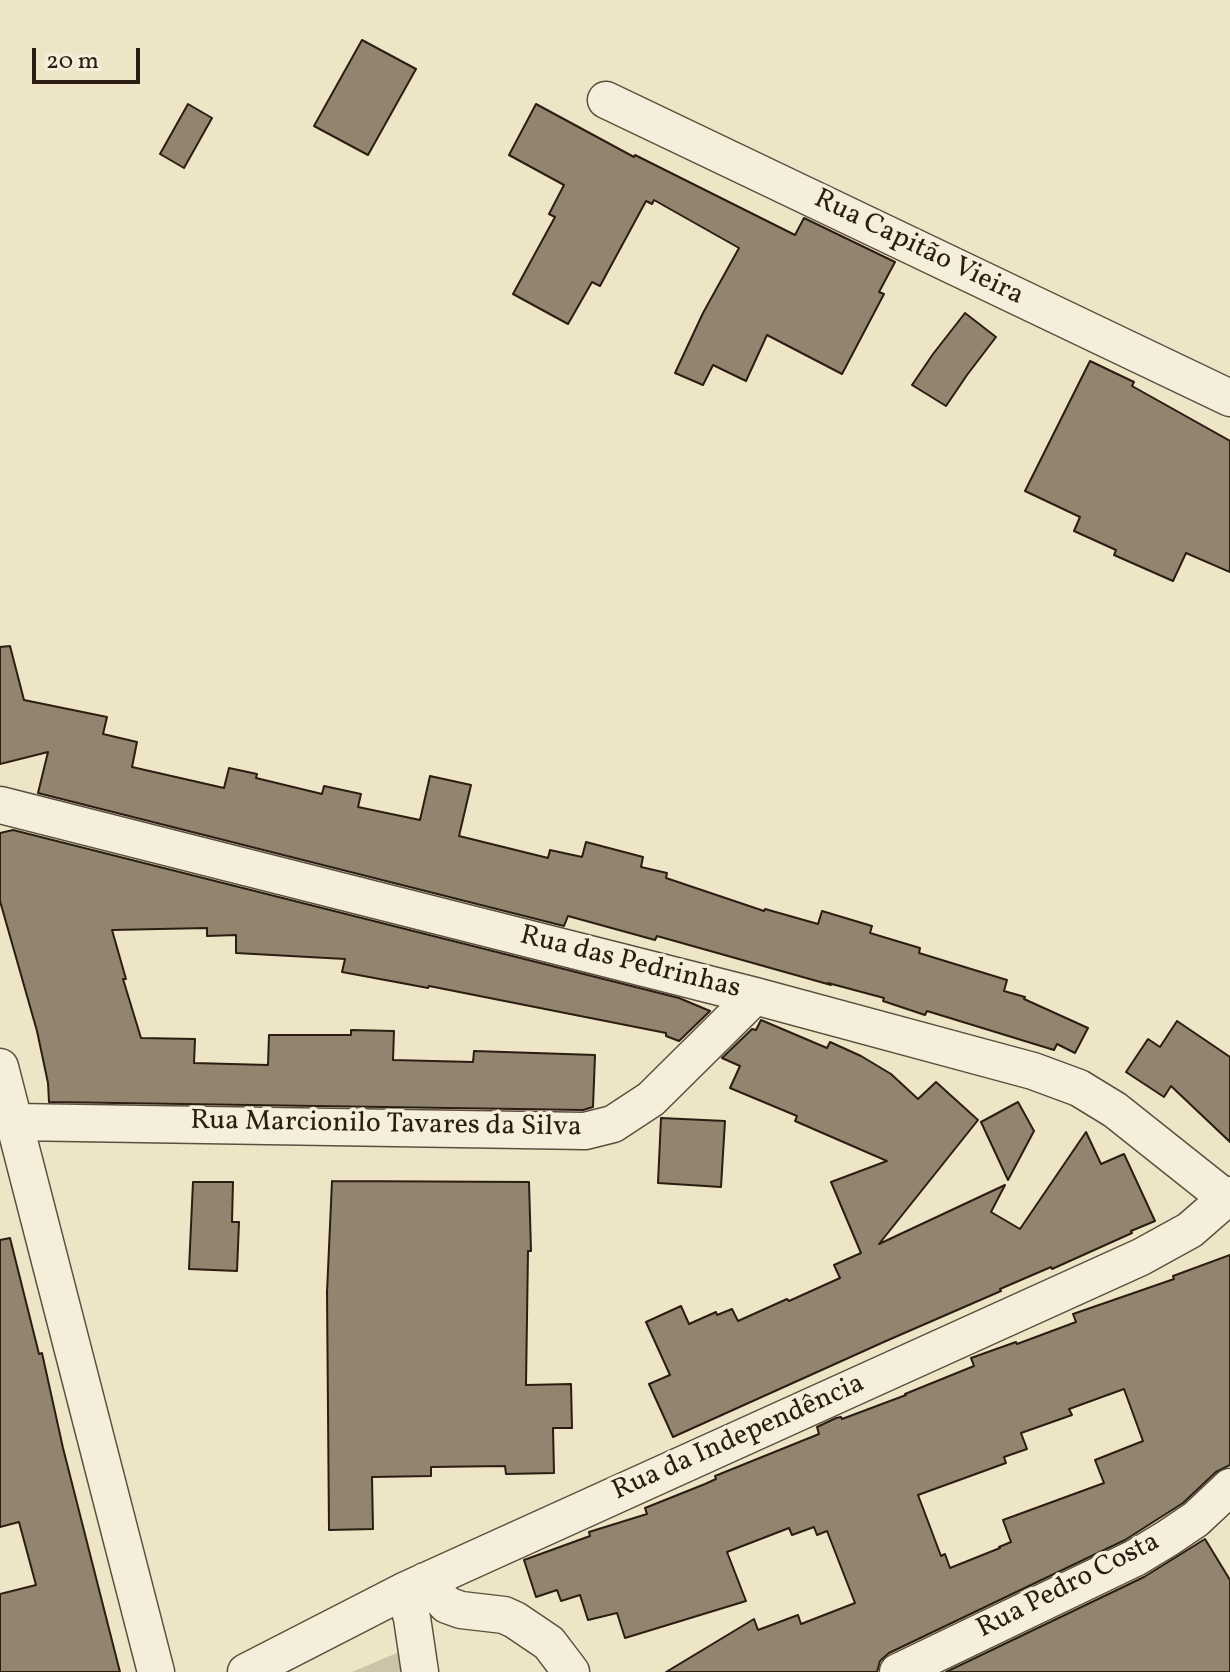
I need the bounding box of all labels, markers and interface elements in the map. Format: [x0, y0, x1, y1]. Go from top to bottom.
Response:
scale bar [36, 32, 144, 82]
text: 20 m [46, 45, 99, 79]
street label: Rua Capitão Vieira [808, 184, 1028, 314]
street label: Rua das Pedrinhas [516, 920, 744, 1008]
street label: Rua Marcionilo Tavares da Silva [190, 1106, 582, 1146]
street label: Rua da Independência [608, 1368, 870, 1510]
street label: Rua Pedro Costa [972, 1527, 1166, 1647]

